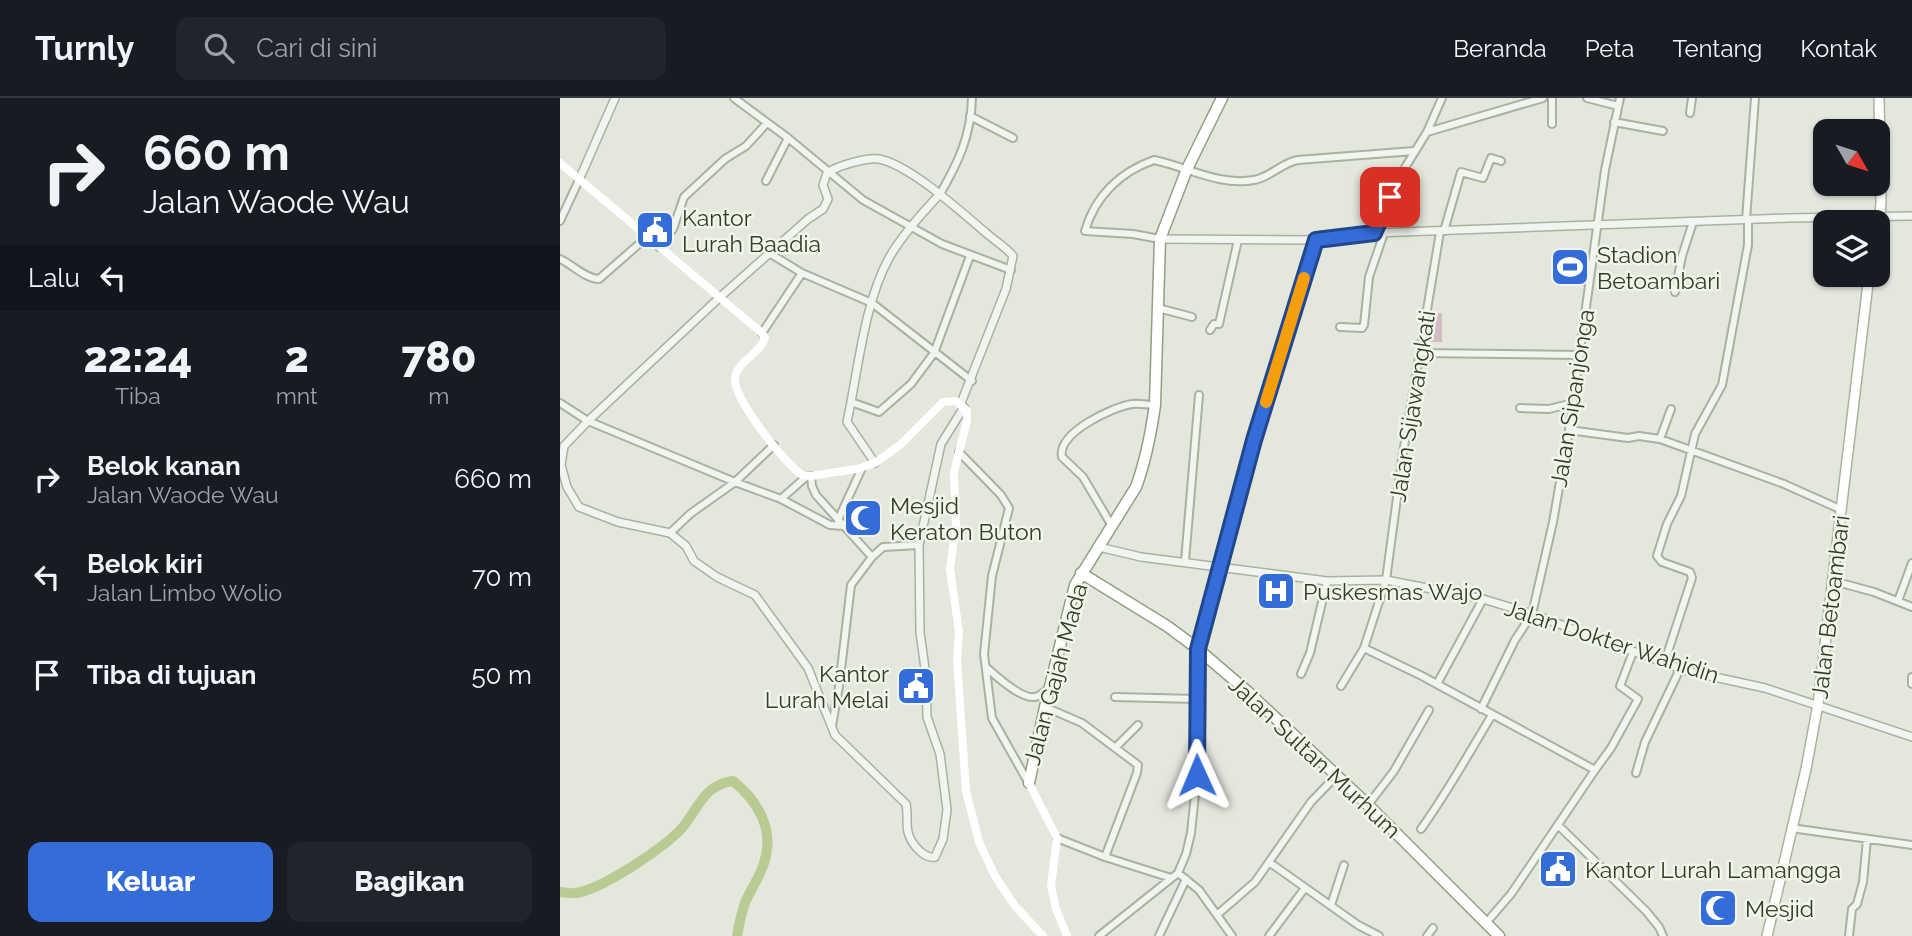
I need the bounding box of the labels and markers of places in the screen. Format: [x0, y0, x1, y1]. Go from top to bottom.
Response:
pin [1360, 167, 1420, 227]
place label: Kantor Lurah Baadia [682, 204, 821, 257]
public building icon: Kantor Lurah Baadia [634, 209, 676, 251]
place label: Stadion Betoambari [1597, 241, 1720, 294]
sports icon: Stadion Betoambari [1549, 246, 1591, 288]
place label: Mesjid Keraton Buton [890, 492, 1042, 545]
mosque icon: Mesjid Keraton Buton [842, 497, 884, 539]
hospital icon: Puskesmas Wajo [1255, 570, 1297, 612]
place label: Puskesmas Wajo [1303, 578, 1482, 605]
place label: Kantor Lurah Melai [765, 660, 889, 713]
public building icon: Kantor Lurah Melai [895, 665, 937, 707]
public building icon: Kantor Lurah Lamangga [1537, 848, 1579, 890]
place label: Kantor Lurah Lamangga [1585, 856, 1841, 883]
mosque icon: Mesjid [1697, 887, 1739, 929]
place label: Mesjid [1745, 895, 1814, 922]

